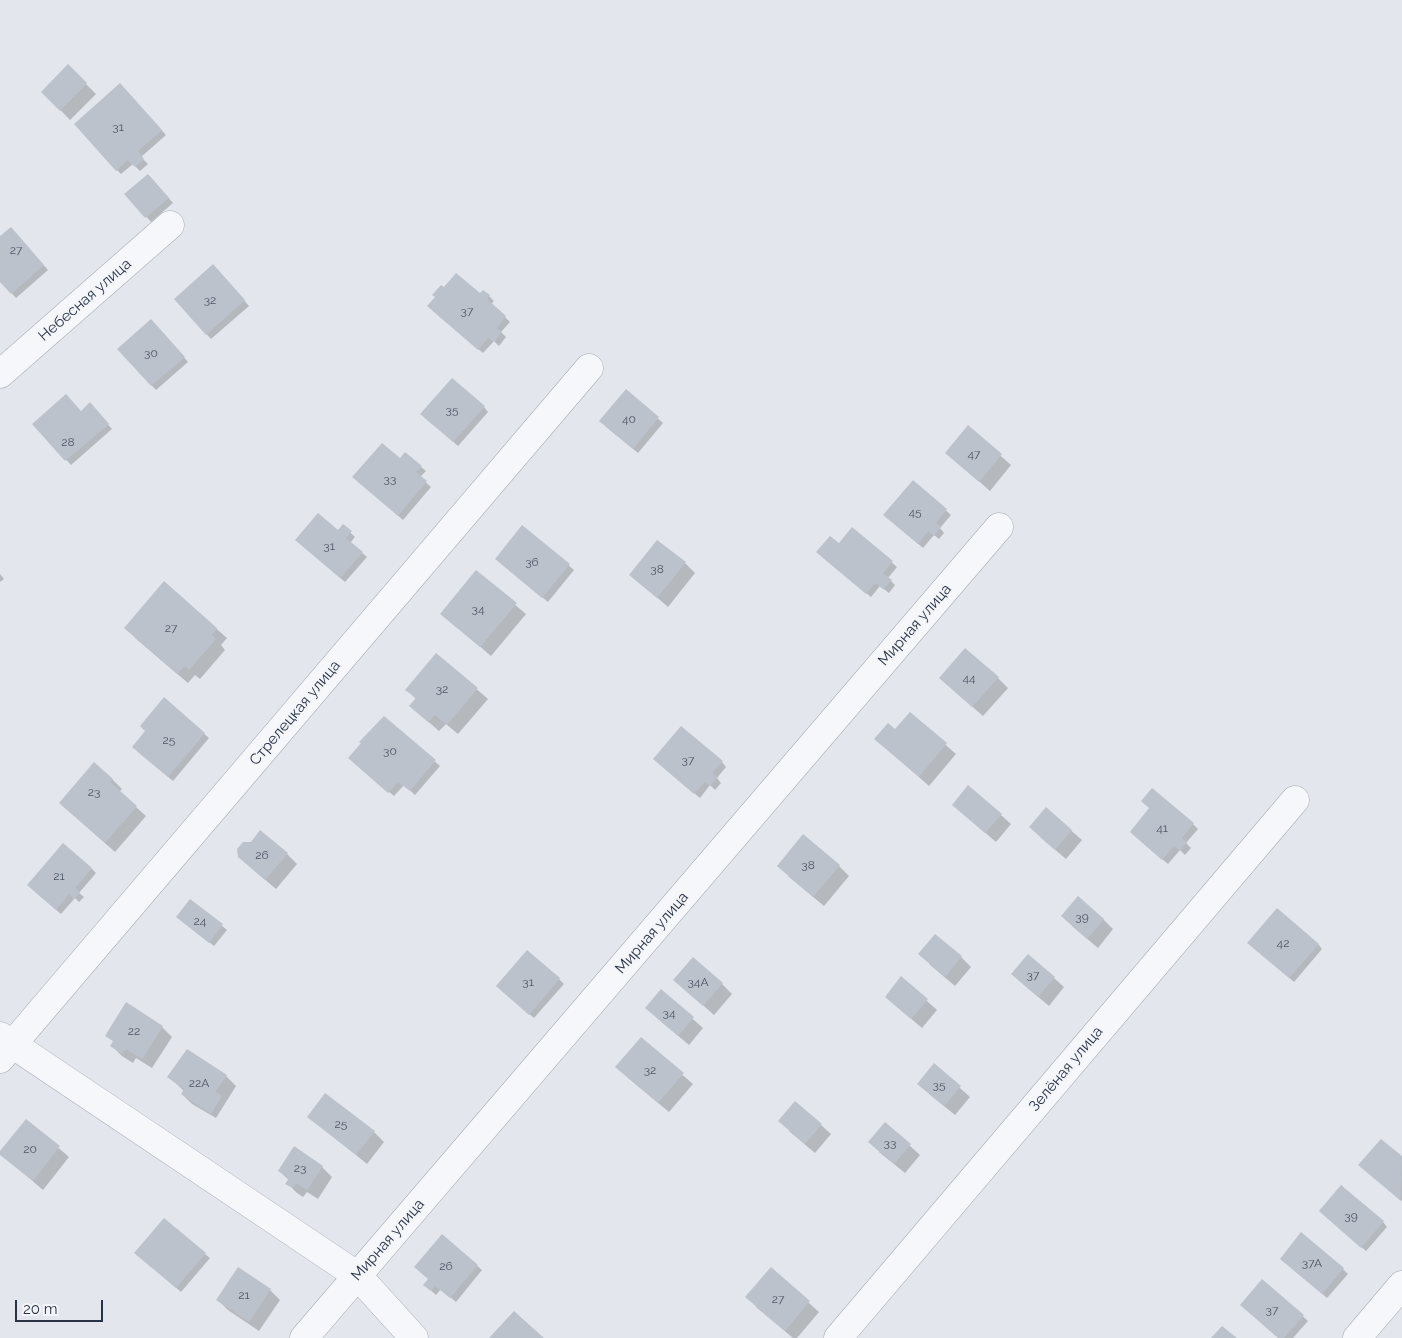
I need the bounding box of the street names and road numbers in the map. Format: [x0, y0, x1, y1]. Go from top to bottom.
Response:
street label: Небесная улица [35, 255, 135, 345]
street label: Мирная улица [875, 581, 955, 669]
street label: Стрелецкая улица [246, 657, 344, 769]
street label: Мирная улица [612, 889, 692, 977]
street label: Зелёная улица [1025, 1023, 1107, 1115]
street label: Мирная улица [348, 1196, 428, 1284]

